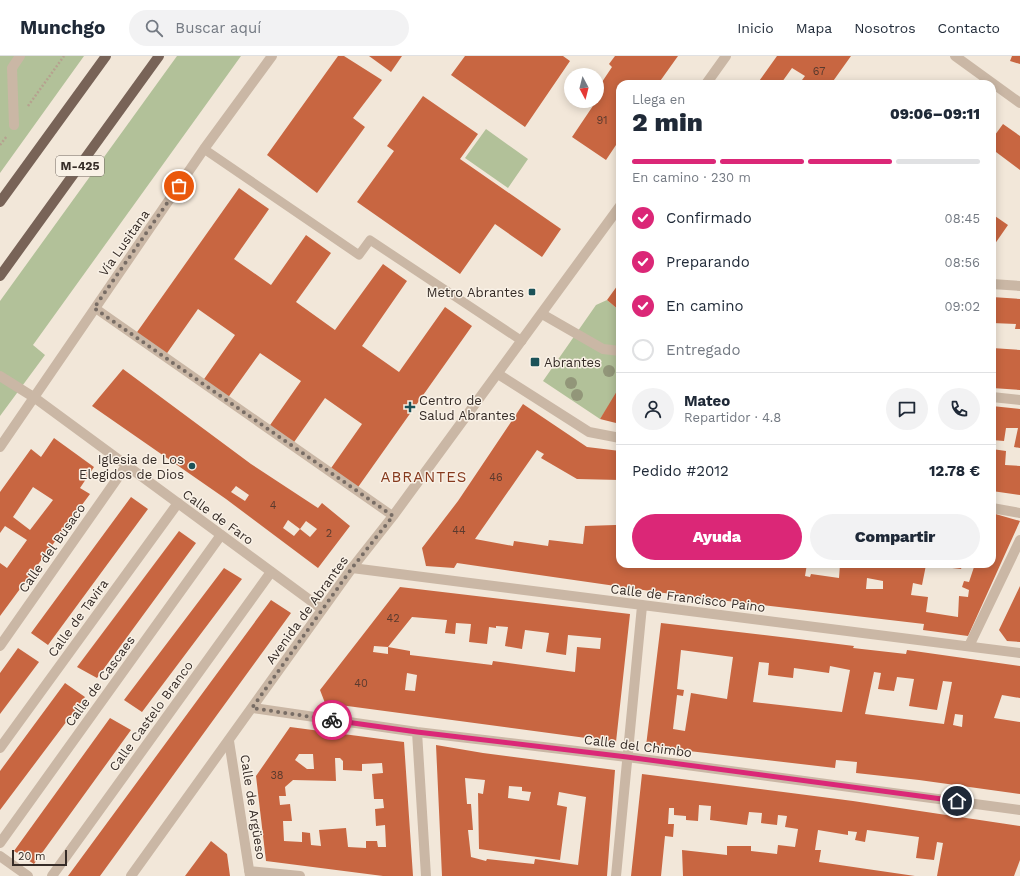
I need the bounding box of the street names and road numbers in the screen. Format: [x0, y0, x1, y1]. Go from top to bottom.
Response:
road number: M-425 [56, 156, 104, 176]
street label: Vía Lusitana [96, 206, 153, 279]
street label: Calle de Faro [180, 486, 256, 548]
street label: Calle del Busaco [16, 500, 89, 596]
street label: Avenida de Abrantes [263, 553, 351, 667]
street label: Calle de Tavira [45, 576, 112, 660]
street label: Calle de Francisco Paino [610, 581, 766, 615]
street label: Calle de Cascaes [62, 633, 138, 729]
street label: Calle Castelo Branco [106, 658, 196, 774]
street label: Calle del Chimbo [583, 732, 693, 760]
street label: Calle de Argüeso [237, 753, 269, 861]

